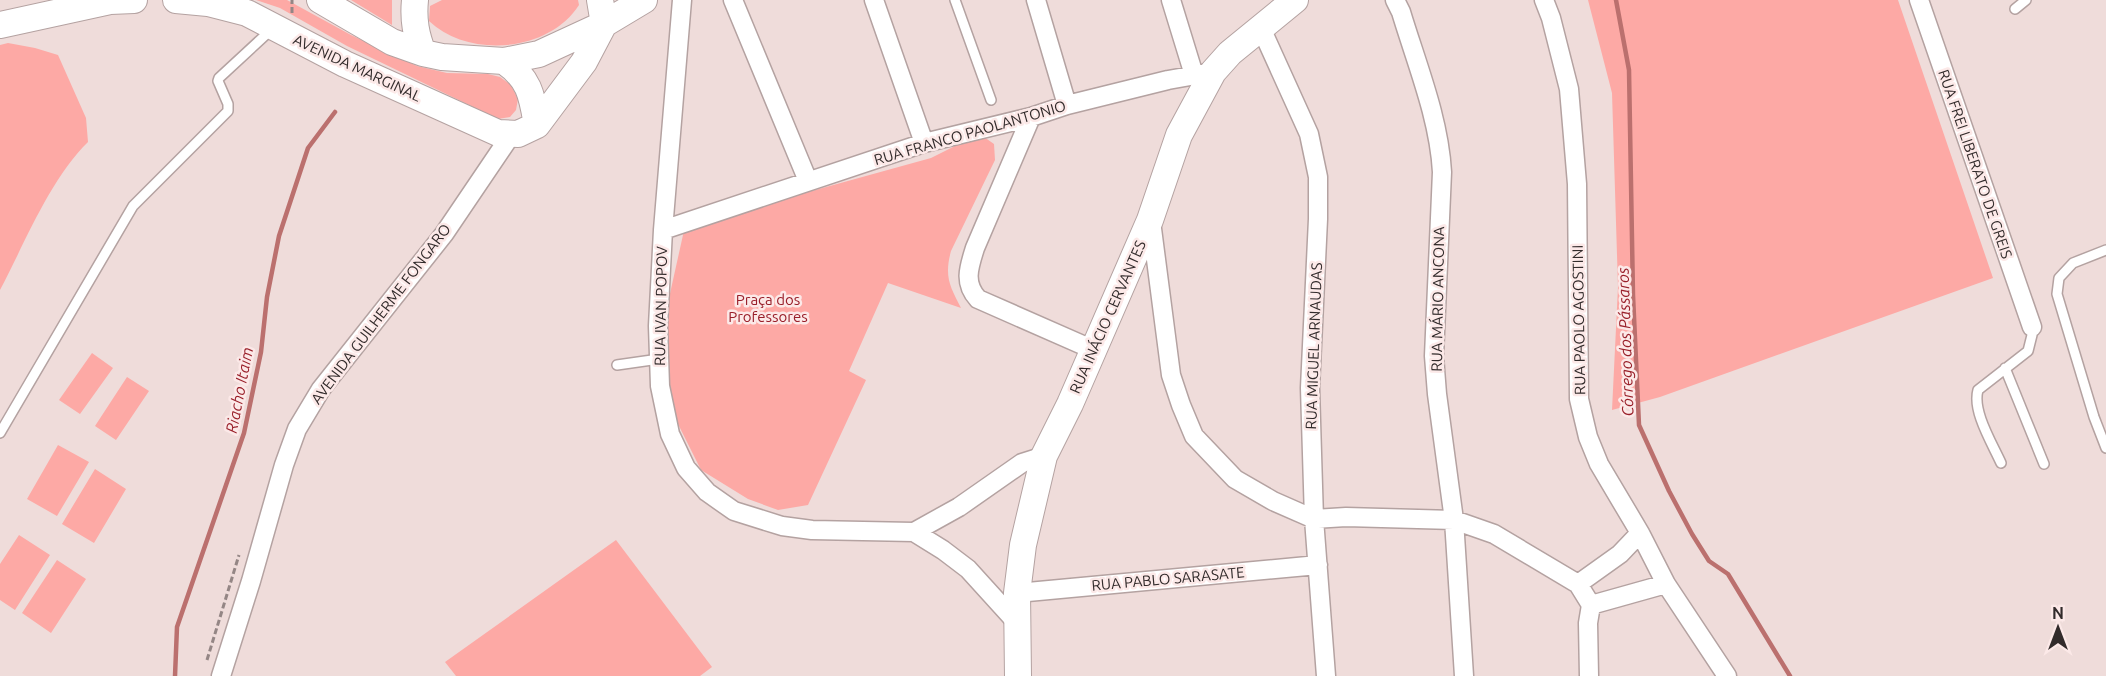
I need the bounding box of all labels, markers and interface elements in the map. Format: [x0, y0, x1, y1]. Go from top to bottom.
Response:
street label: AVENIDA MARGINAL [291, 30, 424, 105]
street label: RUA FREI LIBERATO DE GREIS [1935, 67, 2016, 261]
street label: RUA FRANCO PAOLANTONIO [872, 97, 1068, 168]
street label: AVENIDA GUILHERME FONGARO [307, 220, 454, 407]
street label: RUA MÁRIO ANCONA [1428, 226, 1447, 372]
street label: RUA INÁCIO CERVANTES [1066, 238, 1149, 396]
street label: RUA IVAN POPOV [651, 245, 670, 366]
street label: RUA PAOLO AGOSTINI [1569, 245, 1588, 395]
street label: RUA MIGUEL ARNAUDAS [1302, 262, 1325, 430]
water label: Córrego dos Pássaros [1613, 267, 1637, 417]
park label: Praça dos Professores [728, 291, 808, 325]
water label: Riacho Itaim [222, 345, 256, 435]
street label: RUA PABLO SARASATE [1091, 563, 1245, 594]
north arrow [2028, 598, 2088, 658]
text: N [2052, 604, 2064, 622]

